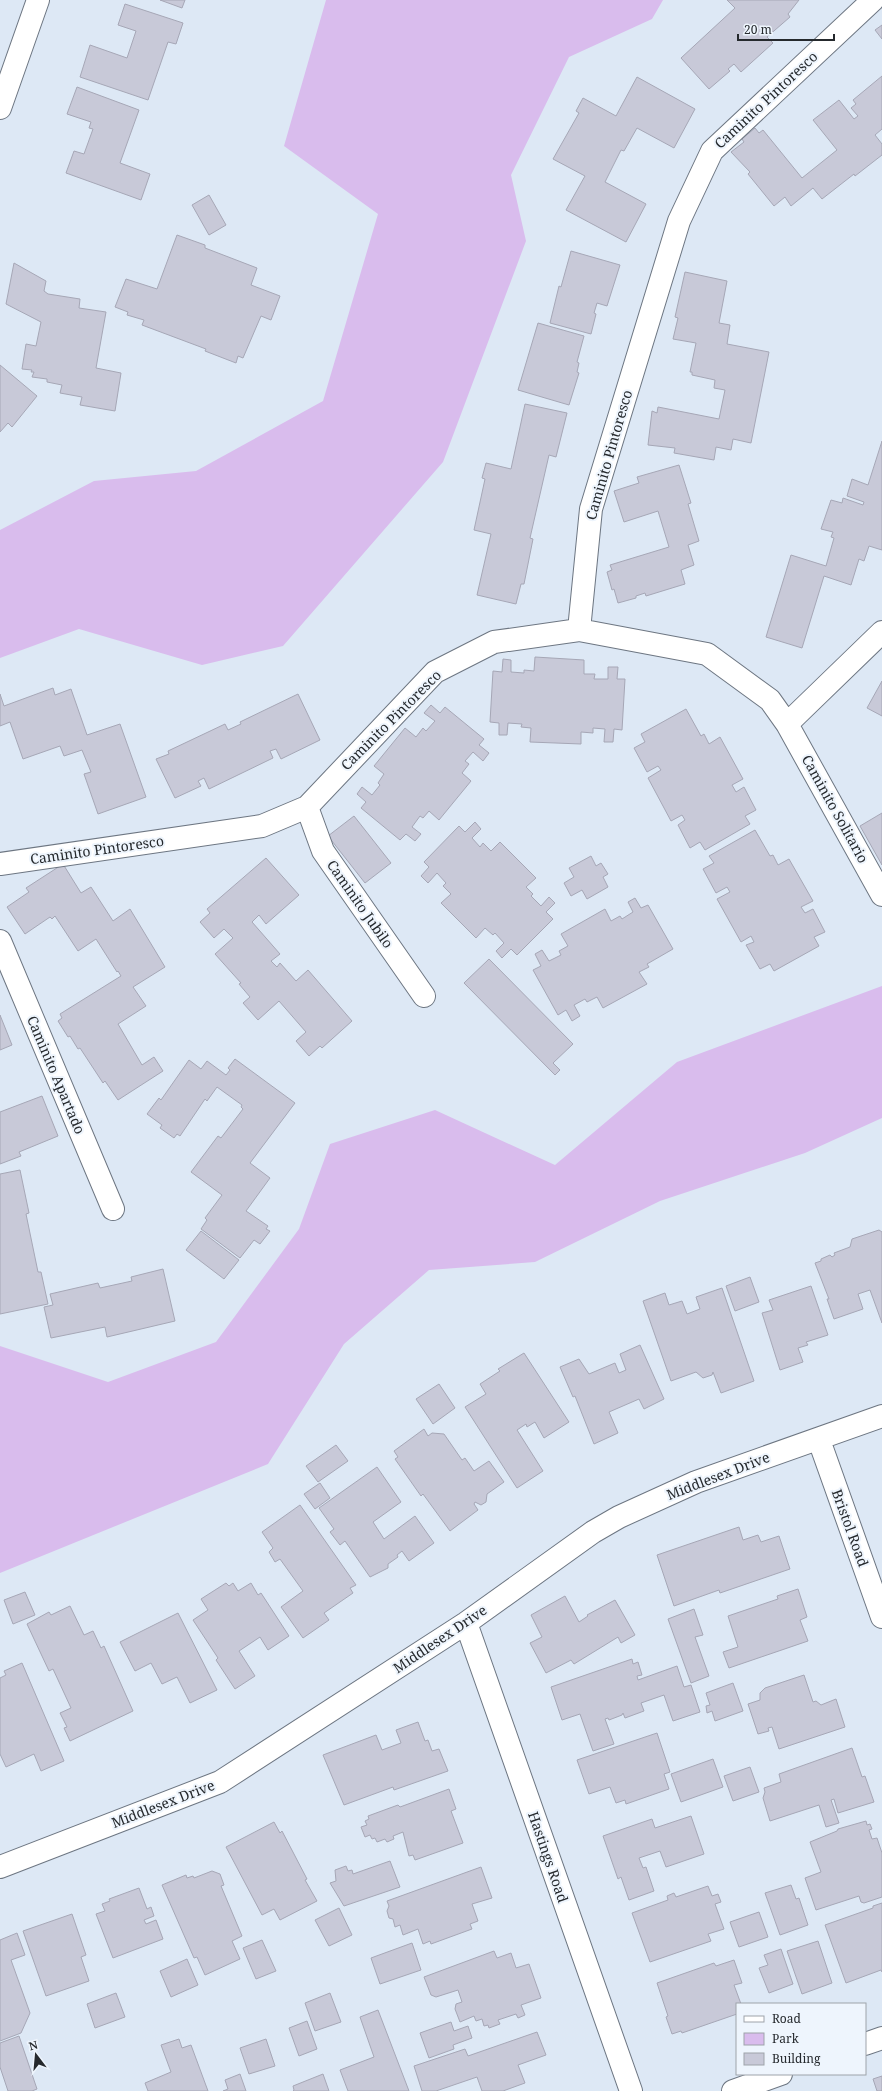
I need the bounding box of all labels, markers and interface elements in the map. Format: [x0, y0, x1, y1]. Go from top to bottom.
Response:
scale bar [738, 16, 834, 42]
text: 20 m [744, 21, 772, 38]
street label: Caminito Pintoresco [710, 47, 821, 153]
street label: Caminito Pintoresco [581, 388, 636, 522]
street label: Caminito Pintoresco [336, 665, 445, 774]
street label: Caminito Solitario [798, 751, 873, 866]
street label: Caminito Pintoresco [29, 831, 165, 868]
street label: Caminito Jubilo [323, 856, 398, 952]
street label: Caminito Apartado [23, 1013, 90, 1137]
street label: Middlesex Drive [664, 1447, 772, 1504]
street label: Bristol Road [828, 1486, 873, 1570]
street label: Middlesex Drive [389, 1600, 490, 1677]
street label: Middlesex Drive [109, 1775, 217, 1832]
street label: Hastings Road [524, 1809, 573, 1905]
legend [736, 2003, 866, 2075]
text: Road [772, 2010, 802, 2027]
text: Park [772, 2030, 800, 2047]
north arrow [16, 2035, 56, 2075]
text: N [27, 2036, 40, 2053]
text: Building [772, 2050, 821, 2067]

